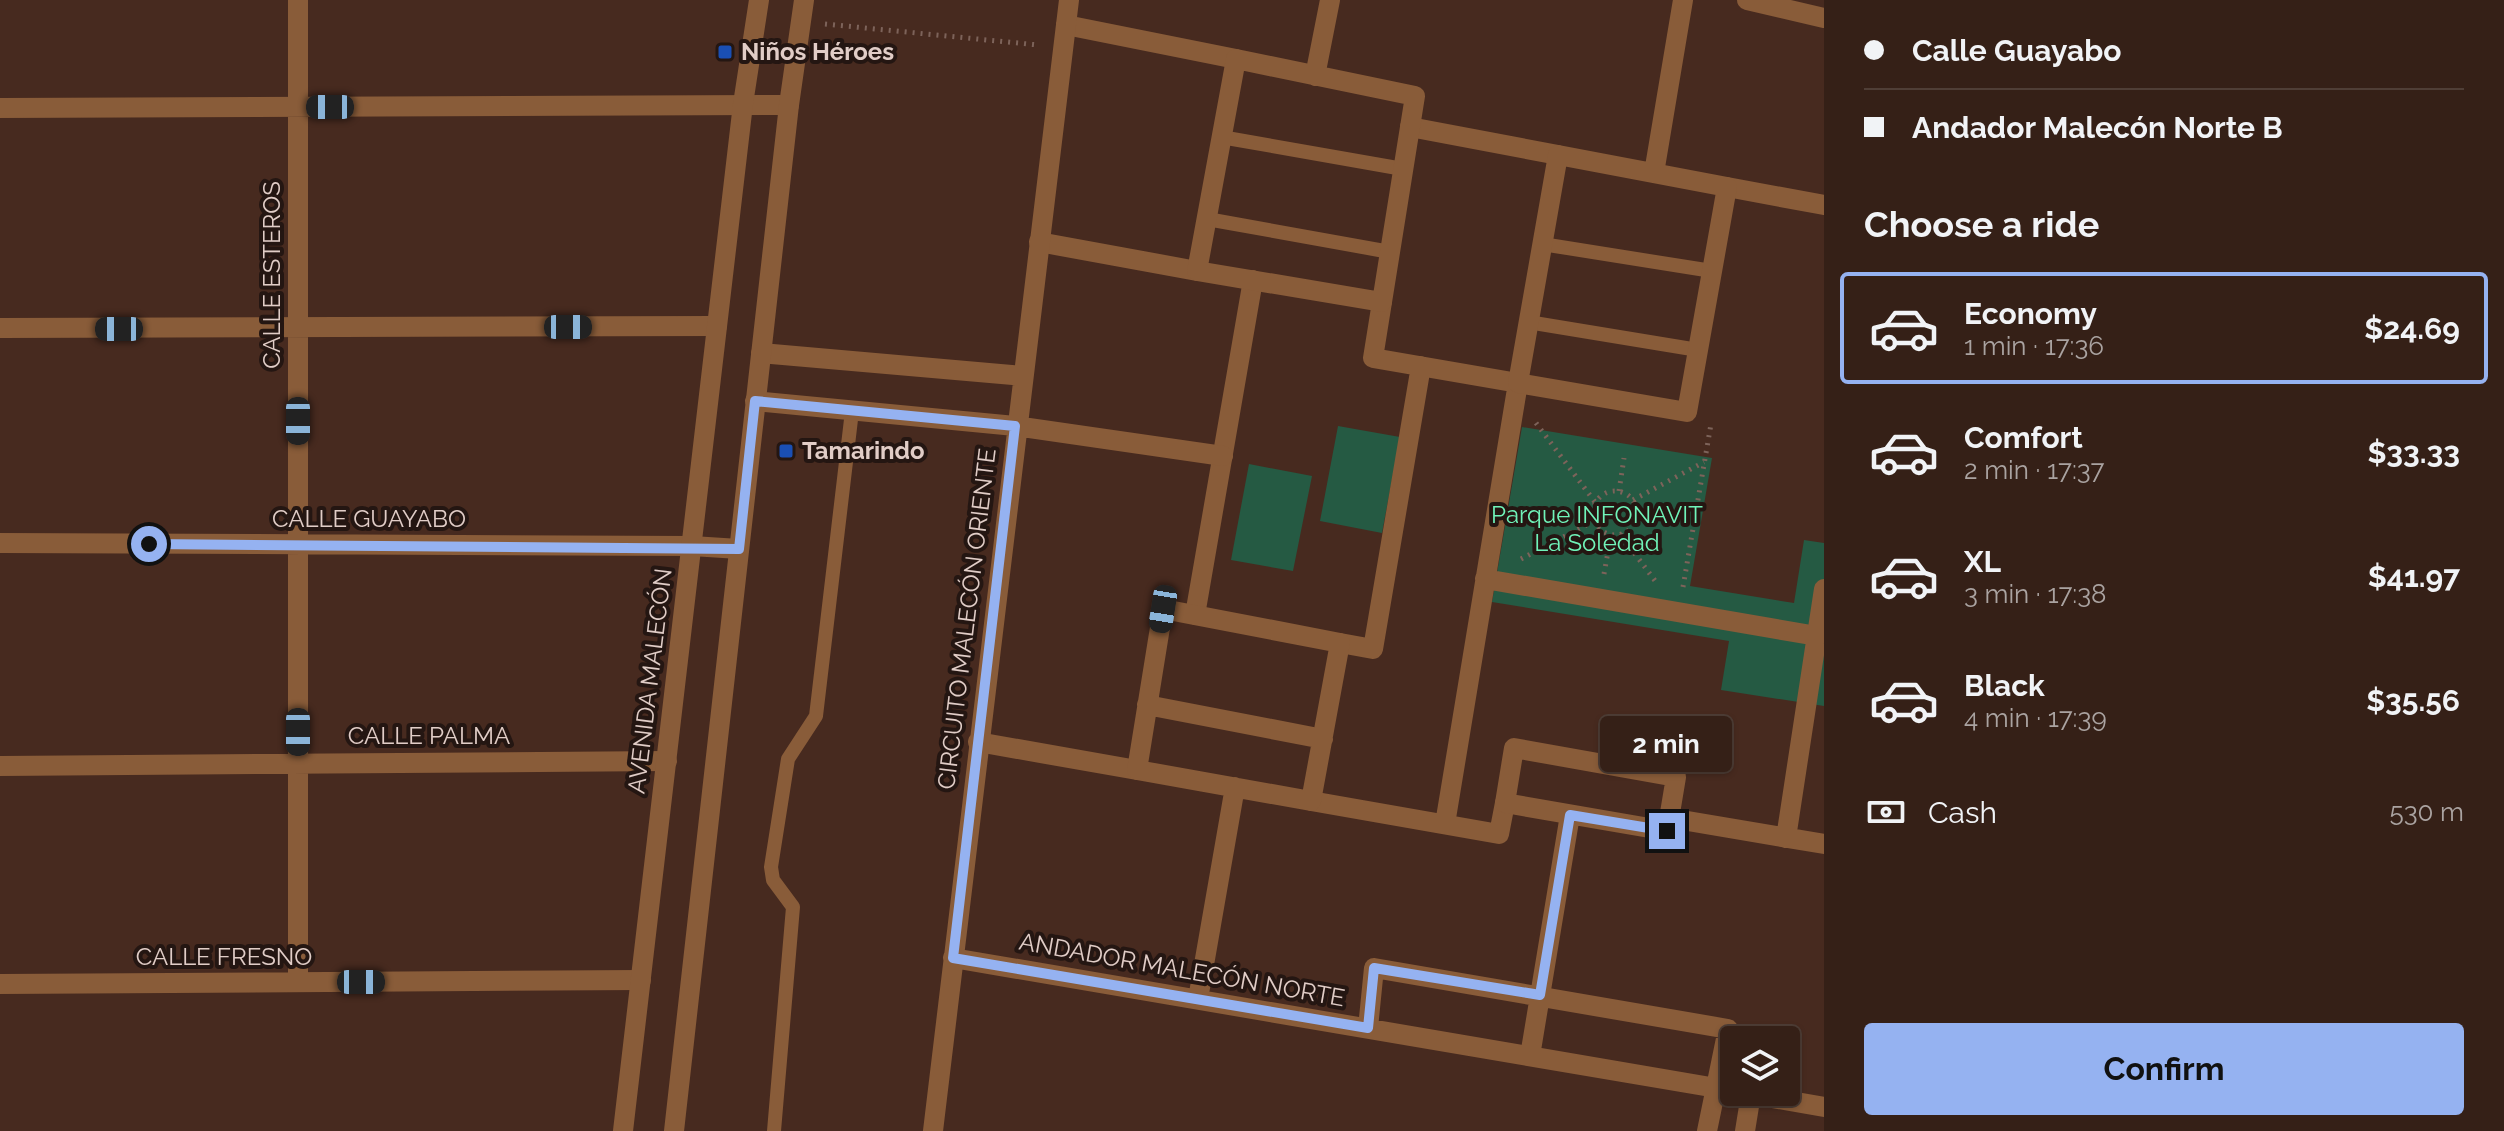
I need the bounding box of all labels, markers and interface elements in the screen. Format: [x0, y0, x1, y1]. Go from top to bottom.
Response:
text: Calle Guayabo [1912, 33, 2121, 68]
place label: Niños Héroes [741, 37, 894, 66]
marker: Niños Héroes [716, 43, 734, 61]
car [306, 95, 354, 119]
text: Andador Malecón Norte B [1912, 110, 2283, 145]
street label: CALLE ESTEROS [257, 181, 286, 369]
text: Choose a ride [1864, 203, 2099, 245]
icon: car [1868, 292, 1940, 364]
text: Economy [1964, 296, 2097, 331]
text: $24.69 [2364, 311, 2460, 346]
car [544, 315, 592, 339]
car [95, 317, 143, 341]
text: 1 min · 17:36 [1964, 331, 2104, 361]
car [286, 397, 310, 445]
icon: car [1868, 416, 1940, 488]
text: Comfort [1964, 420, 2083, 455]
text: $33.33 [2367, 435, 2460, 470]
place label: Tamarindo [802, 436, 925, 465]
marker: Tamarindo [777, 442, 795, 460]
street label: CIRCUITO MALECÓN ORIENTE [931, 447, 1002, 791]
text: 2 min · 17:37 [1964, 455, 2105, 485]
park label: Parque INFONAVIT La Soledad [1491, 500, 1703, 557]
street label: CALLE GUAYABO [272, 504, 466, 533]
route start [131, 526, 167, 562]
icon: car [1868, 540, 1940, 612]
text: XL [1964, 544, 2001, 579]
text: $41.97 [2368, 559, 2460, 594]
street label: AVENIDA MALECÓN [621, 567, 678, 795]
text: 3 min · 17:38 [1964, 579, 2107, 609]
car [1147, 583, 1179, 635]
icon: car [1868, 664, 1940, 736]
text: Black [1964, 668, 2045, 703]
text: $35.56 [2366, 683, 2460, 718]
text: 4 min · 17:39 [1964, 703, 2107, 733]
car [286, 708, 310, 756]
callout: 2 min [1601, 715, 1733, 771]
street label: CALLE PALMA [348, 721, 510, 750]
text: 2 min [1632, 729, 1700, 759]
icon: cash [1864, 790, 1908, 834]
text: Cash [1928, 795, 1997, 830]
text: 530 m [2390, 797, 2464, 827]
route end [1649, 813, 1685, 849]
street label: ANDADOR MALECÓN NORTE [1017, 927, 1347, 1012]
street label: CALLE FRESNO [136, 942, 312, 971]
car [337, 970, 385, 994]
button: Confirm [1864, 1023, 2464, 1115]
map controls [1720, 1026, 1800, 1106]
button: layers [1720, 1026, 1800, 1106]

